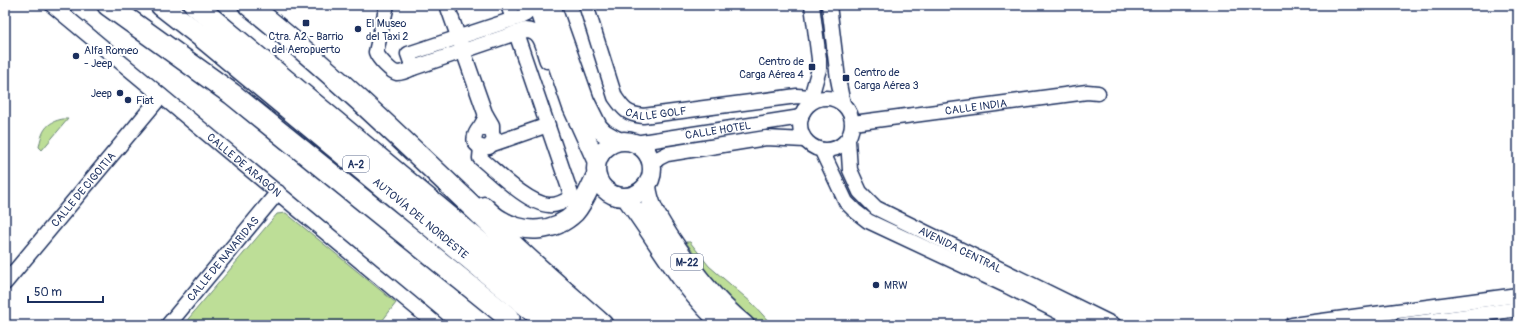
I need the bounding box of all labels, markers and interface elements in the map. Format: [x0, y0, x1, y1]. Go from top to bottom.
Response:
place label: El Museo del Taxi 2 [366, 17, 408, 43]
marker: Ctra. A2 - Barrio del Aeropuerto [301, 18, 311, 28]
marker: El Museo del Taxi 2 [353, 24, 363, 34]
place label: Ctra. A2 - Barrio del Aeropuerto [269, 30, 344, 56]
place label: Alfa Romeo - Jeep [84, 44, 138, 70]
marker: Alfa Romeo - Jeep [71, 51, 81, 61]
place label: Centro de Carga Aérea 4 [739, 55, 805, 81]
marker: Centro de Carga Aérea 4 [807, 62, 817, 72]
place label: Centro de Carga Aérea 3 [854, 66, 919, 92]
marker: Centro de Carga Aérea 3 [841, 73, 851, 83]
place label: Jeep [91, 87, 112, 100]
marker: Jeep [115, 88, 125, 98]
place label: Fiat [136, 94, 154, 107]
marker: Fiat [123, 95, 133, 105]
street label: CALLE INDIA [944, 97, 1008, 118]
street label: CALLE GOLF [623, 104, 688, 123]
street label: CALLE HOTEL [684, 119, 752, 142]
street label: CALLE DE ARAGÓN [204, 131, 284, 200]
street label: CALLE DE CIGOITIA [49, 150, 118, 230]
road number: A-2 [343, 156, 369, 172]
street label: AUTOVÍA DEL NORDESTE [370, 175, 471, 262]
street label: CALLE DE NAVARIDAS [185, 214, 262, 304]
street label: AVENIDA CENTRAL [916, 224, 1004, 276]
road number: M-22 [671, 254, 703, 270]
scale bar [28, 278, 103, 304]
place label: MRW [884, 279, 908, 292]
marker: MRW [871, 280, 881, 290]
text: 50 m [34, 285, 62, 300]

